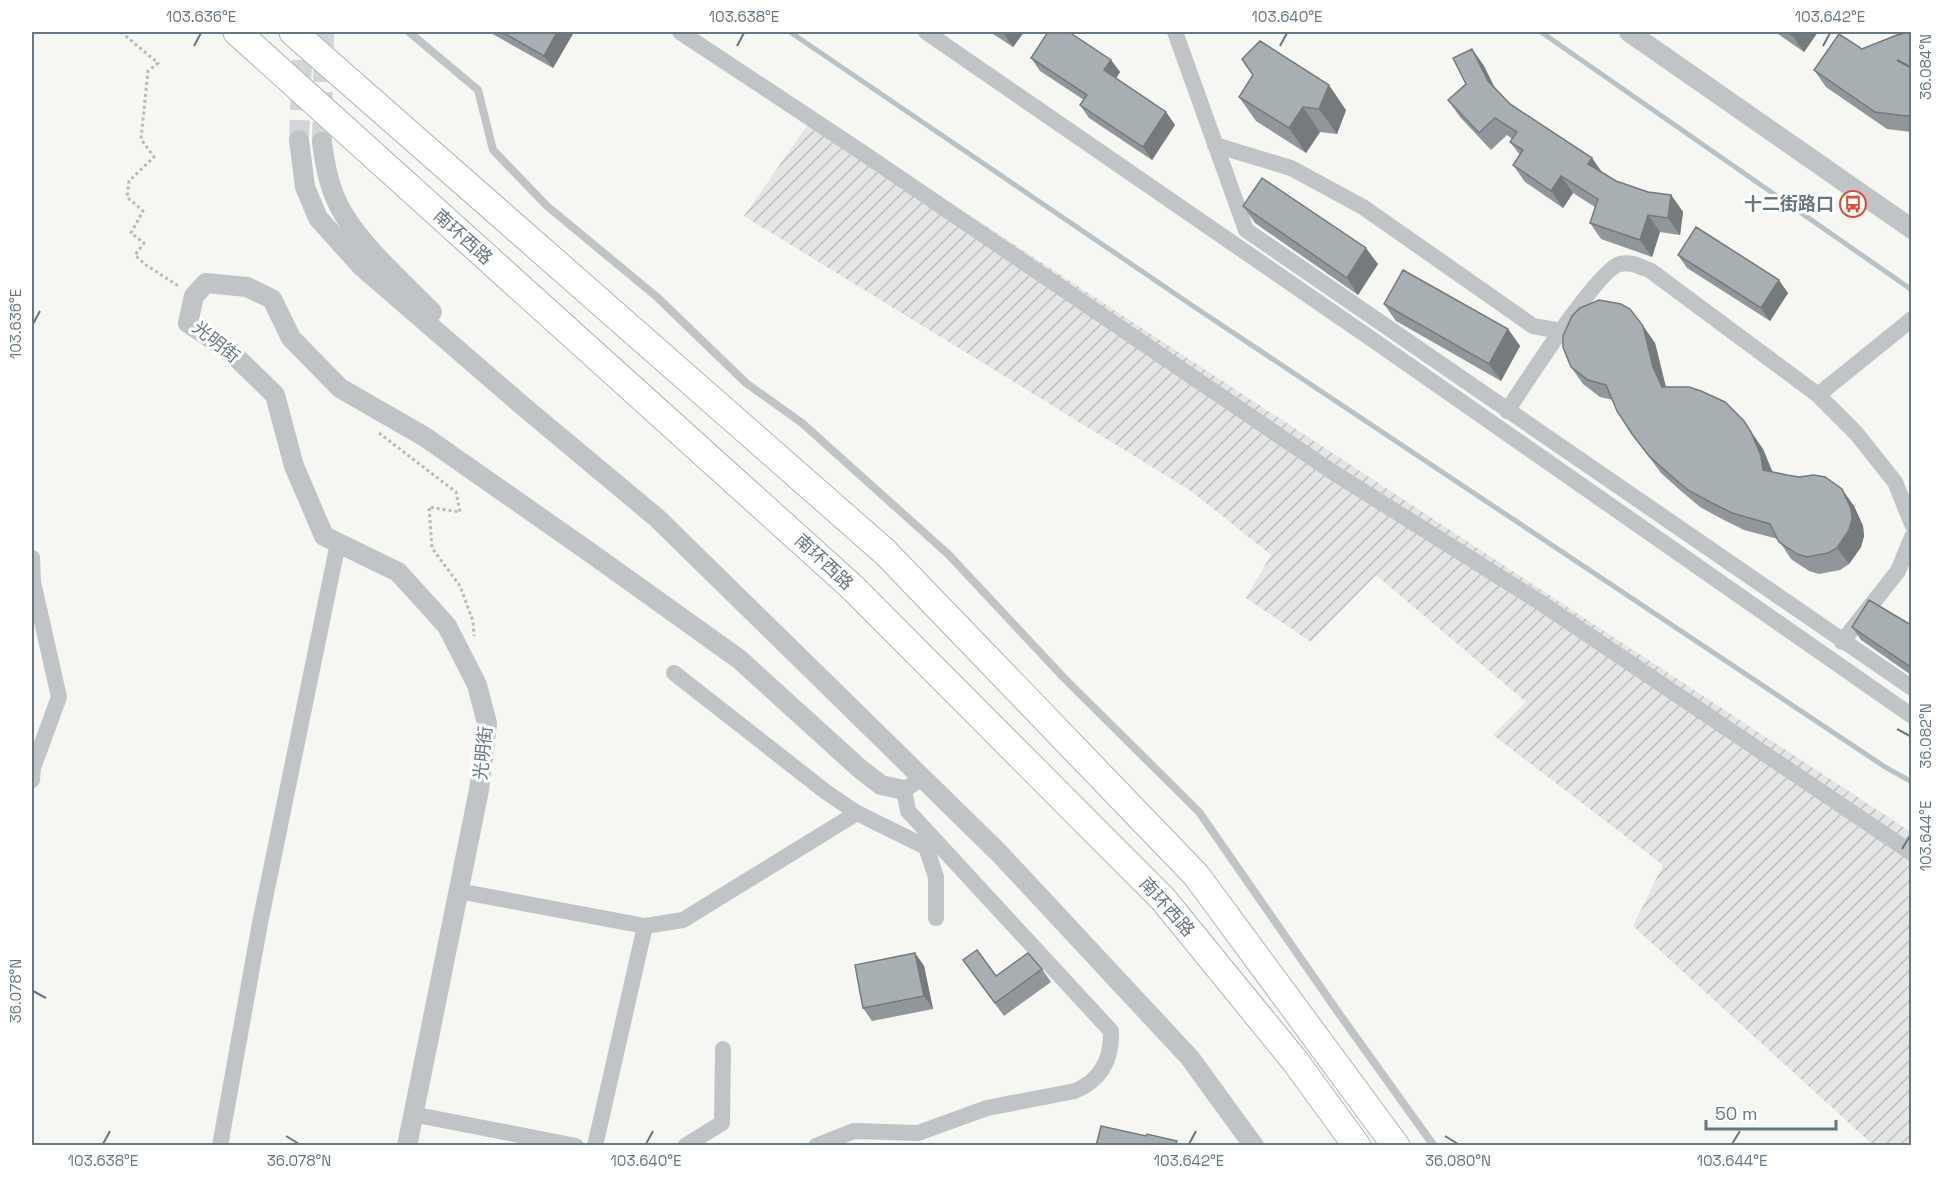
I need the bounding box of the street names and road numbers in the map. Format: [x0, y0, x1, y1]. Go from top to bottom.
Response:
street label: 南环西路 [429, 204, 498, 269]
street label: 光明街 [188, 316, 245, 368]
street label: 南环西路 [790, 529, 859, 595]
street label: 光明街 [468, 725, 497, 781]
street label: 南环西路 [1135, 872, 1200, 941]

